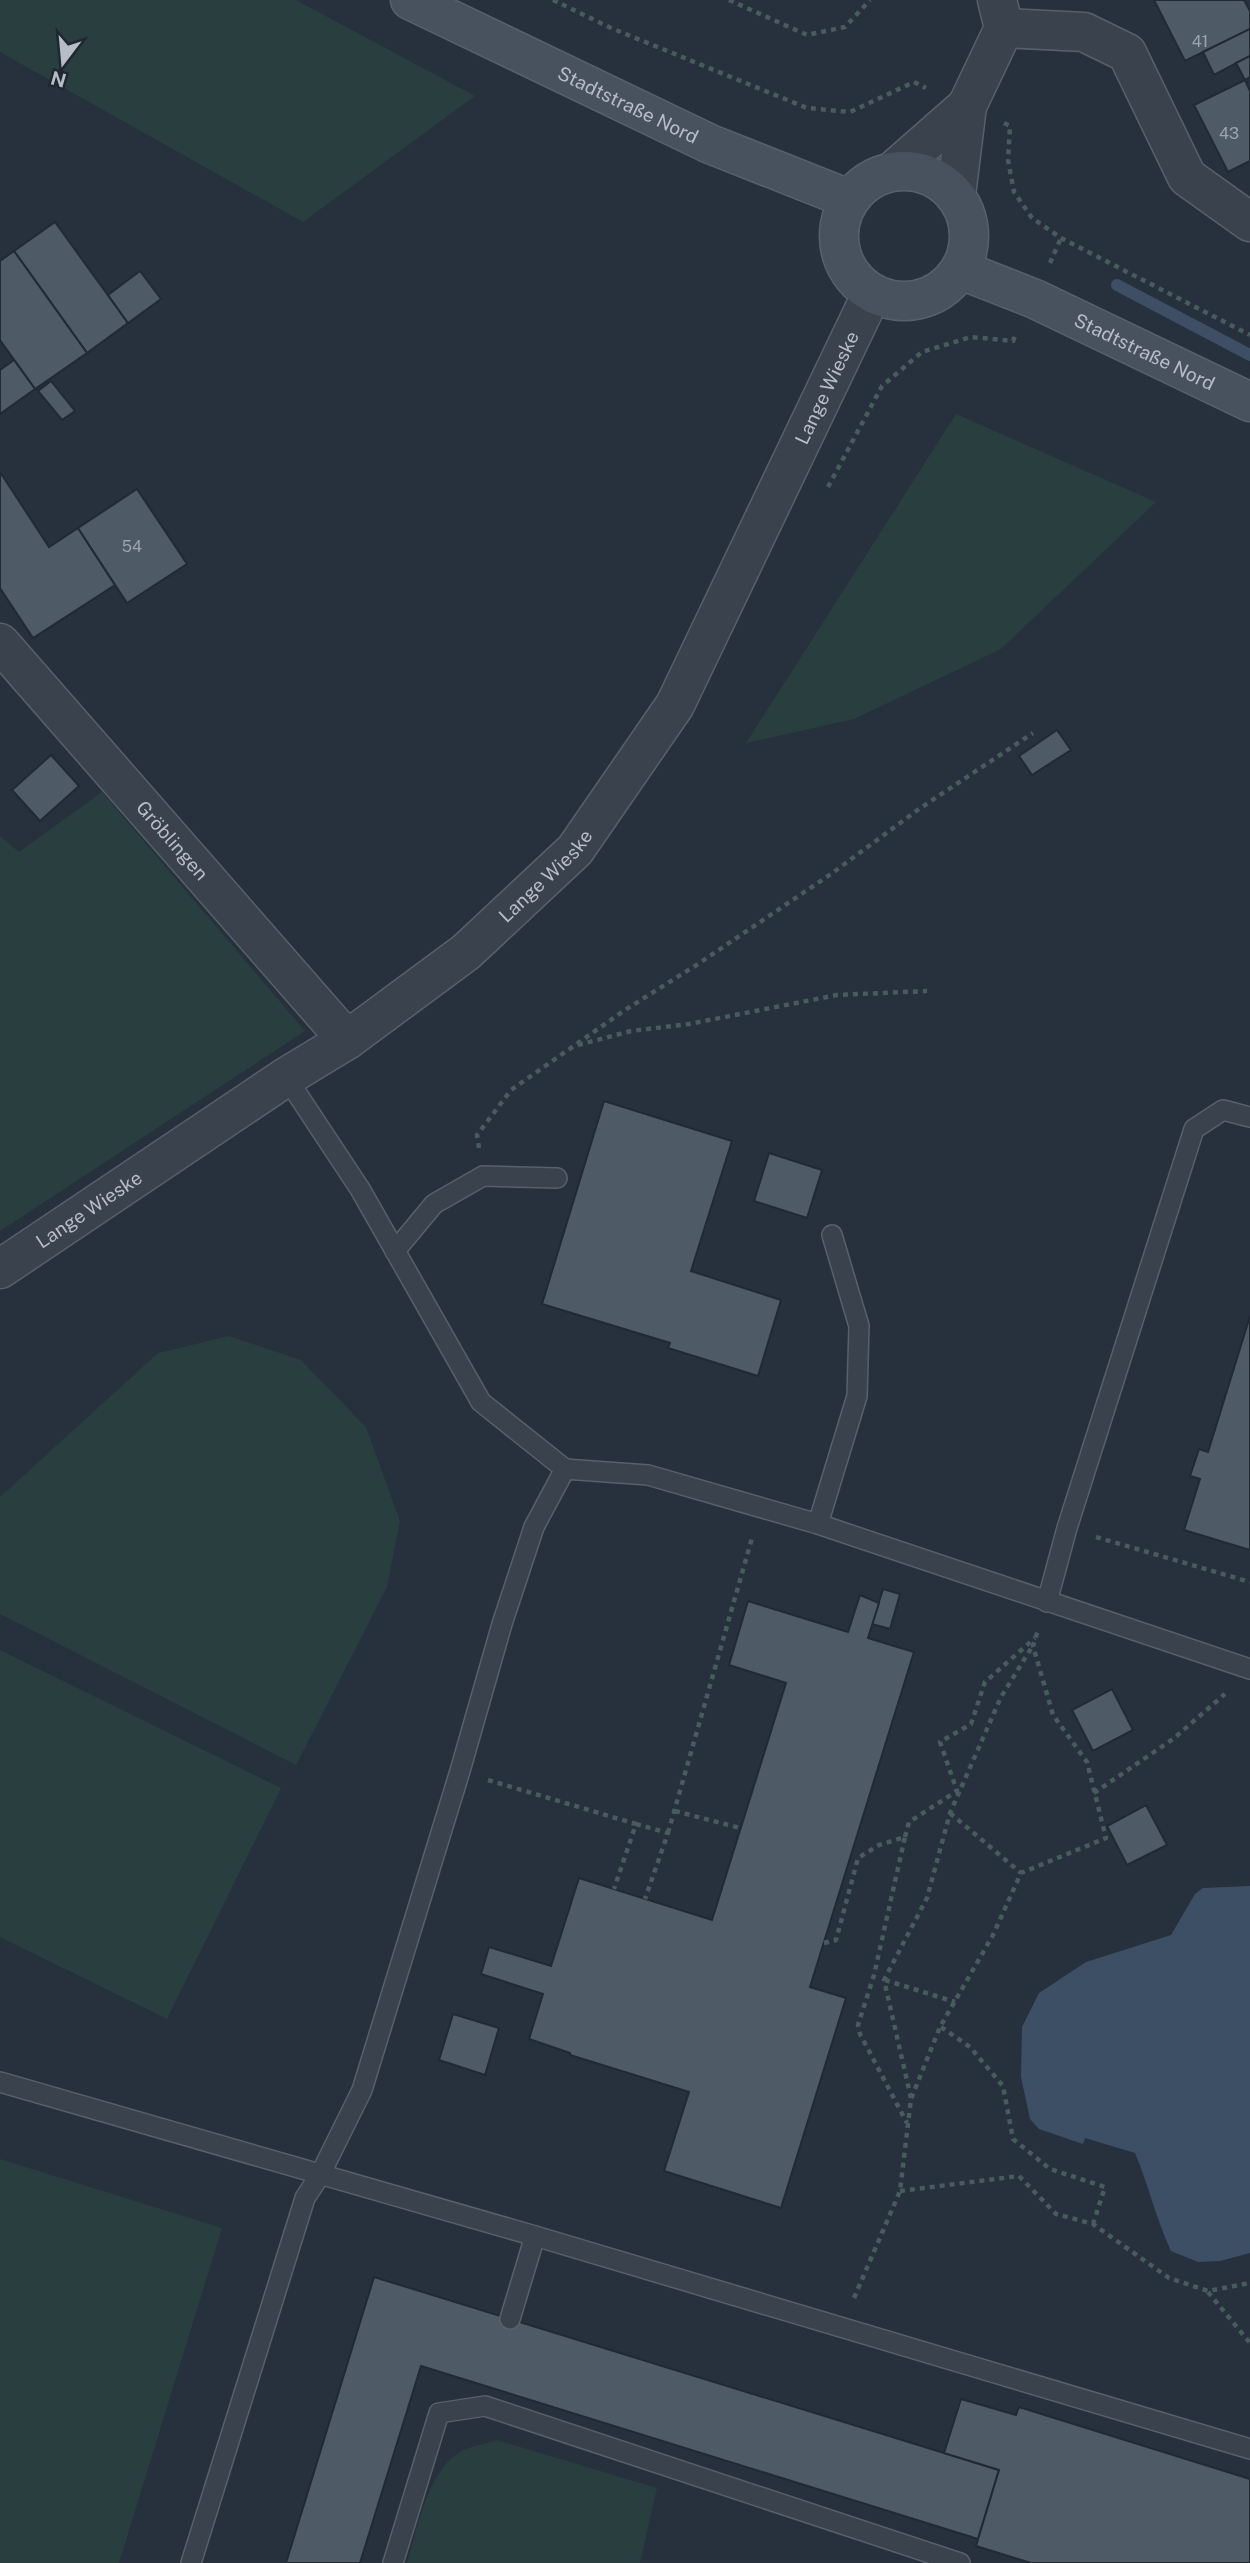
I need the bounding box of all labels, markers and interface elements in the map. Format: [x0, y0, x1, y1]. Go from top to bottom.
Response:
north arrow [28, 28, 98, 98]
house number: 41 [1192, 32, 1208, 51]
street label: Stadtstraße Nord [554, 62, 702, 148]
text: N [48, 67, 68, 92]
house number: 43 [1219, 124, 1239, 143]
street label: Stadtstraße Nord [1071, 308, 1219, 395]
street label: Lange Wieske [790, 328, 863, 448]
house number: 54 [122, 537, 142, 556]
street label: Gröblingen [132, 796, 213, 884]
street label: Lange Wieske [494, 825, 597, 927]
street label: Lange Wieske [32, 1166, 146, 1253]

